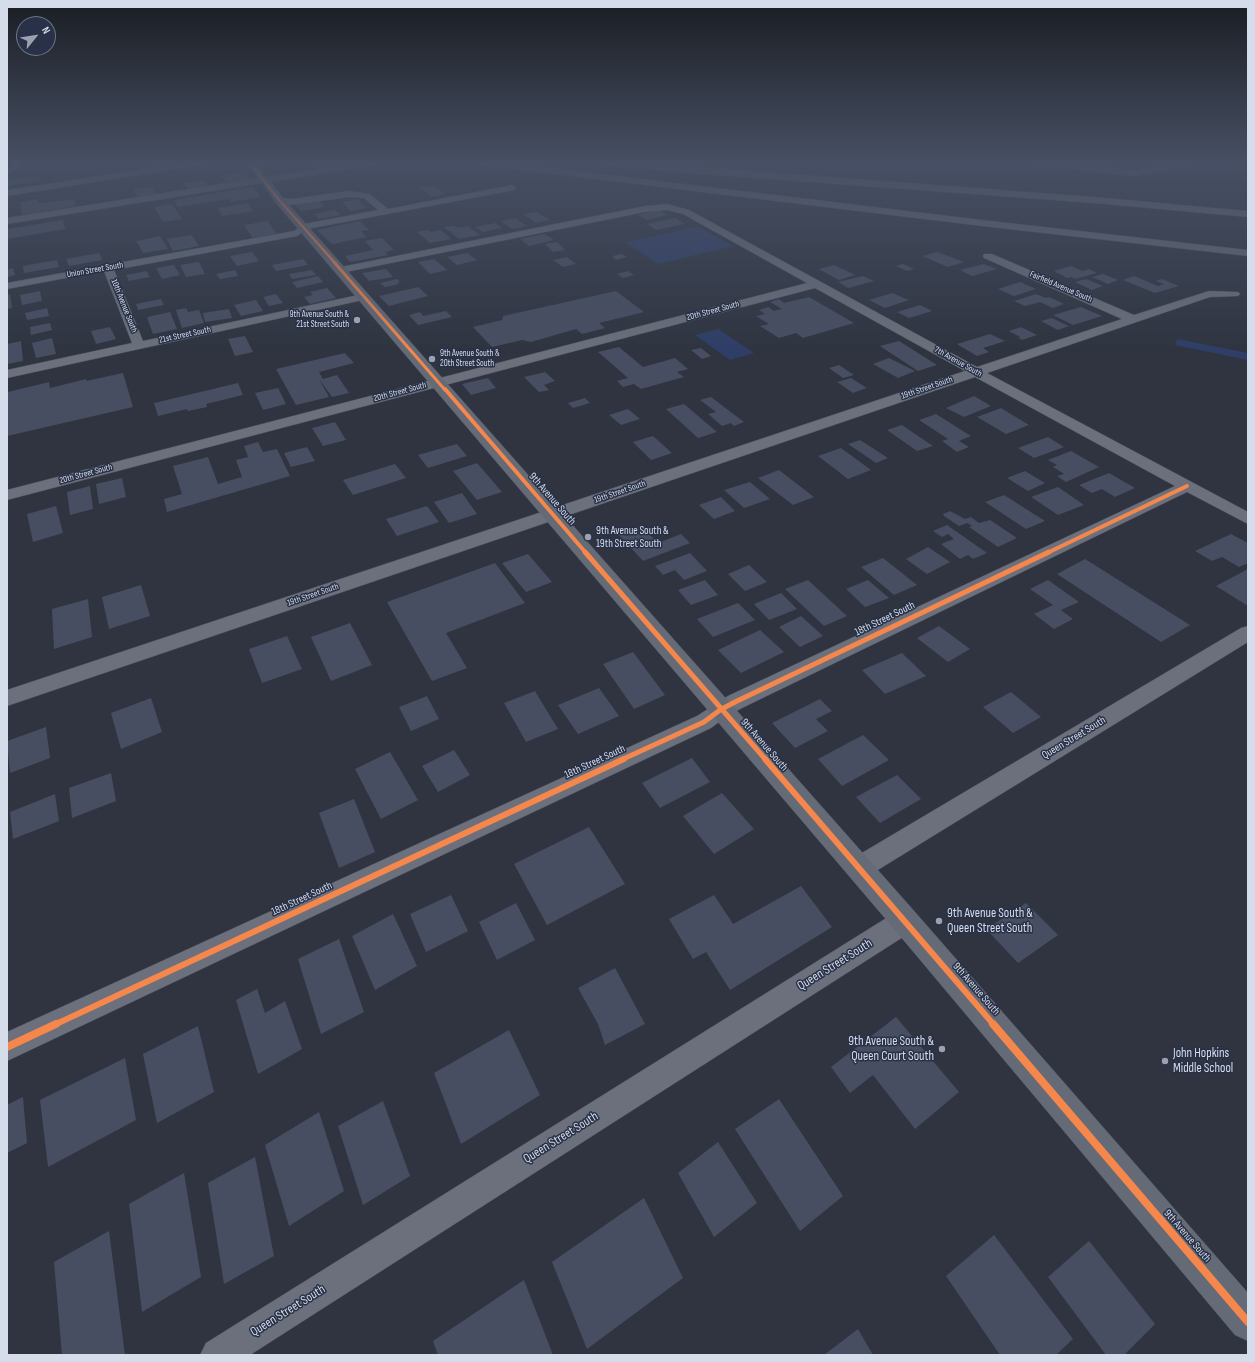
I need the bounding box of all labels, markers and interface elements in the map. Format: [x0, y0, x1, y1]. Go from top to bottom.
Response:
north arrow [16, 16, 56, 56]
text: N [39, 24, 53, 36]
street label: Union Street South [66, 260, 124, 280]
street label: Fairfield Avenue South [1028, 269, 1094, 305]
street label: 10th Avenue South [108, 278, 140, 334]
street label: 20th Street South [685, 299, 741, 323]
place label: 9th Avenue South & 21st Street South [290, 310, 349, 331]
marker: 9th Avenue South & 21st Street South [352, 315, 362, 325]
street label: 21st Street South [158, 324, 212, 346]
street label: 7th Avenue South [932, 344, 984, 380]
place label: 9th Avenue South & 20th Street South [440, 349, 499, 370]
marker: 9th Avenue South & 20th Street South [427, 354, 437, 364]
street label: 19th Street South [900, 374, 954, 402]
street label: 20th Street South [372, 380, 428, 404]
street label: 20th Street South [58, 462, 114, 486]
street label: 9th Avenue South [526, 470, 578, 528]
street label: 19th Street South [593, 478, 647, 506]
place label: 9th Avenue South & 19th Street South [596, 524, 669, 550]
marker: 9th Avenue South & 19th Street South [583, 532, 593, 542]
street label: 19th Street South [286, 581, 340, 609]
street label: 18th Street South [853, 599, 917, 639]
street label: Queen Street South [1040, 714, 1108, 762]
street label: 9th Avenue South [738, 716, 790, 774]
street label: 18th Street South [563, 742, 627, 782]
street label: 18th Street South [270, 879, 334, 919]
place label: 9th Avenue South & Queen Street South [947, 906, 1033, 937]
marker: 9th Avenue South & Queen Street South [934, 916, 944, 926]
street label: Queen Street South [795, 936, 875, 994]
street label: 9th Avenue South [950, 960, 1002, 1018]
place label: 9th Avenue South & Queen Court South [848, 1034, 934, 1065]
marker: 9th Avenue South & Queen Court South [937, 1044, 947, 1054]
place label: John Hopkins Middle School [1173, 1046, 1233, 1077]
marker: John Hopkins Middle School [1160, 1056, 1170, 1066]
street label: Queen Street South [521, 1109, 601, 1167]
street label: 9th Avenue South [1161, 1207, 1213, 1265]
street label: Queen Street South [248, 1282, 328, 1340]

